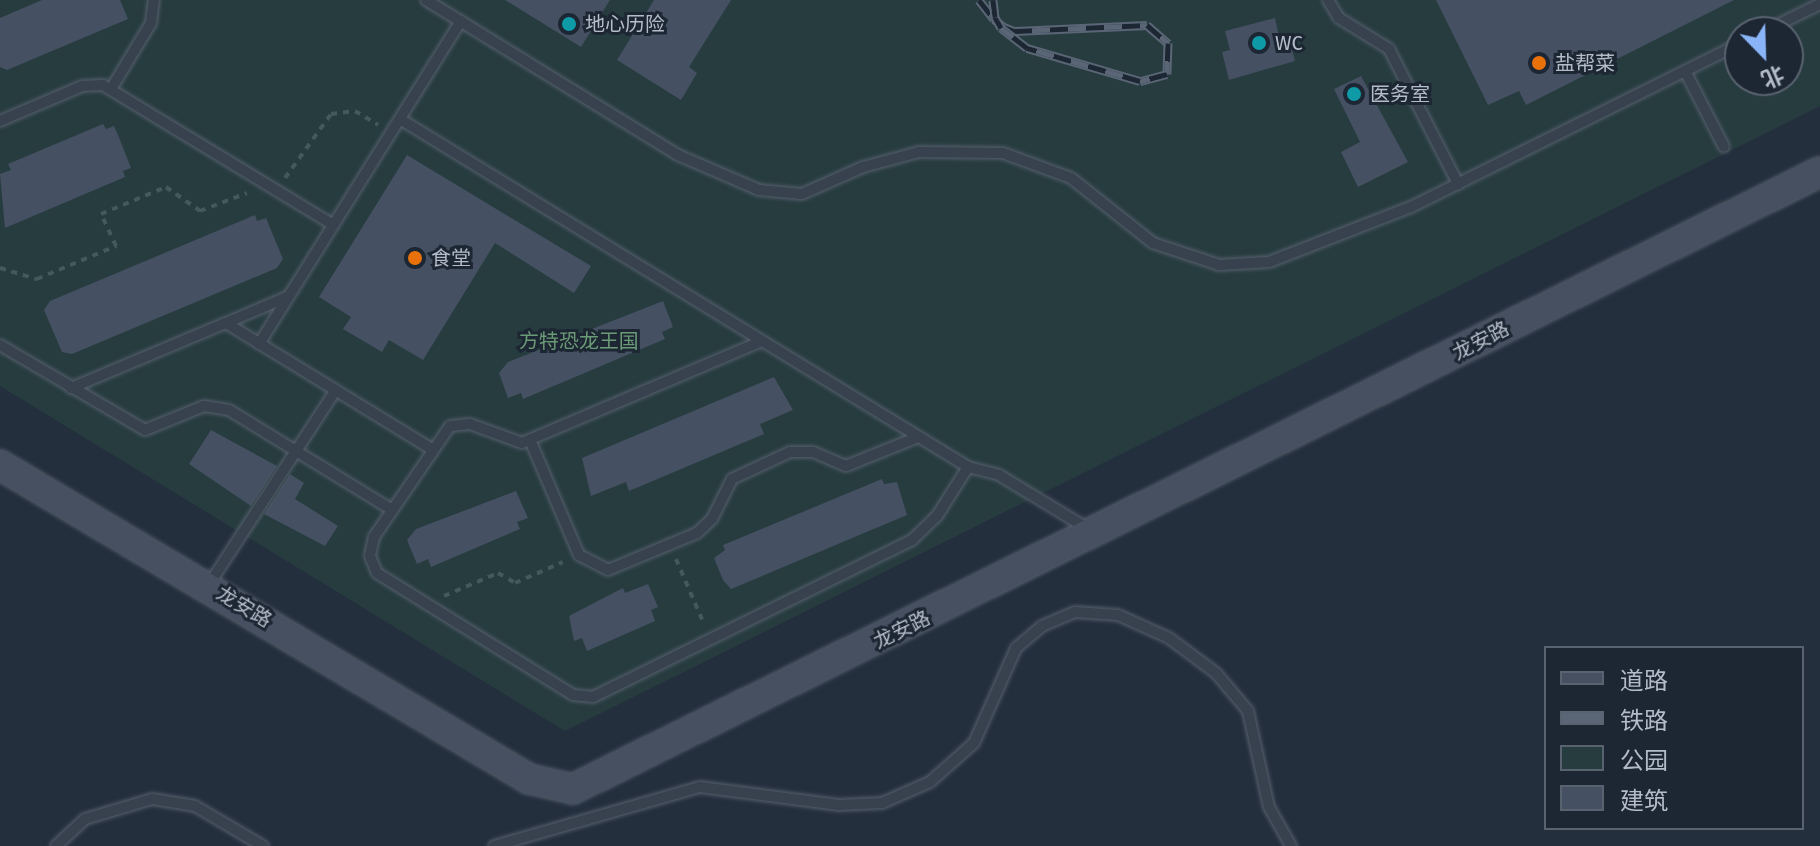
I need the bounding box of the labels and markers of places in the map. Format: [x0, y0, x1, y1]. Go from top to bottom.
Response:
place label: 地心历险 [585, 12, 665, 36]
marker: 地心历险 [560, 15, 578, 33]
place label: WC [1275, 31, 1303, 55]
marker: WC [1250, 34, 1268, 52]
place label: 盐帮菜 [1555, 51, 1615, 75]
marker: 盐帮菜 [1530, 54, 1548, 72]
place label: 医务室 [1370, 82, 1430, 106]
marker: 医务室 [1345, 85, 1363, 103]
place label: 食堂 [431, 246, 471, 270]
marker: 食堂 [406, 249, 424, 267]

